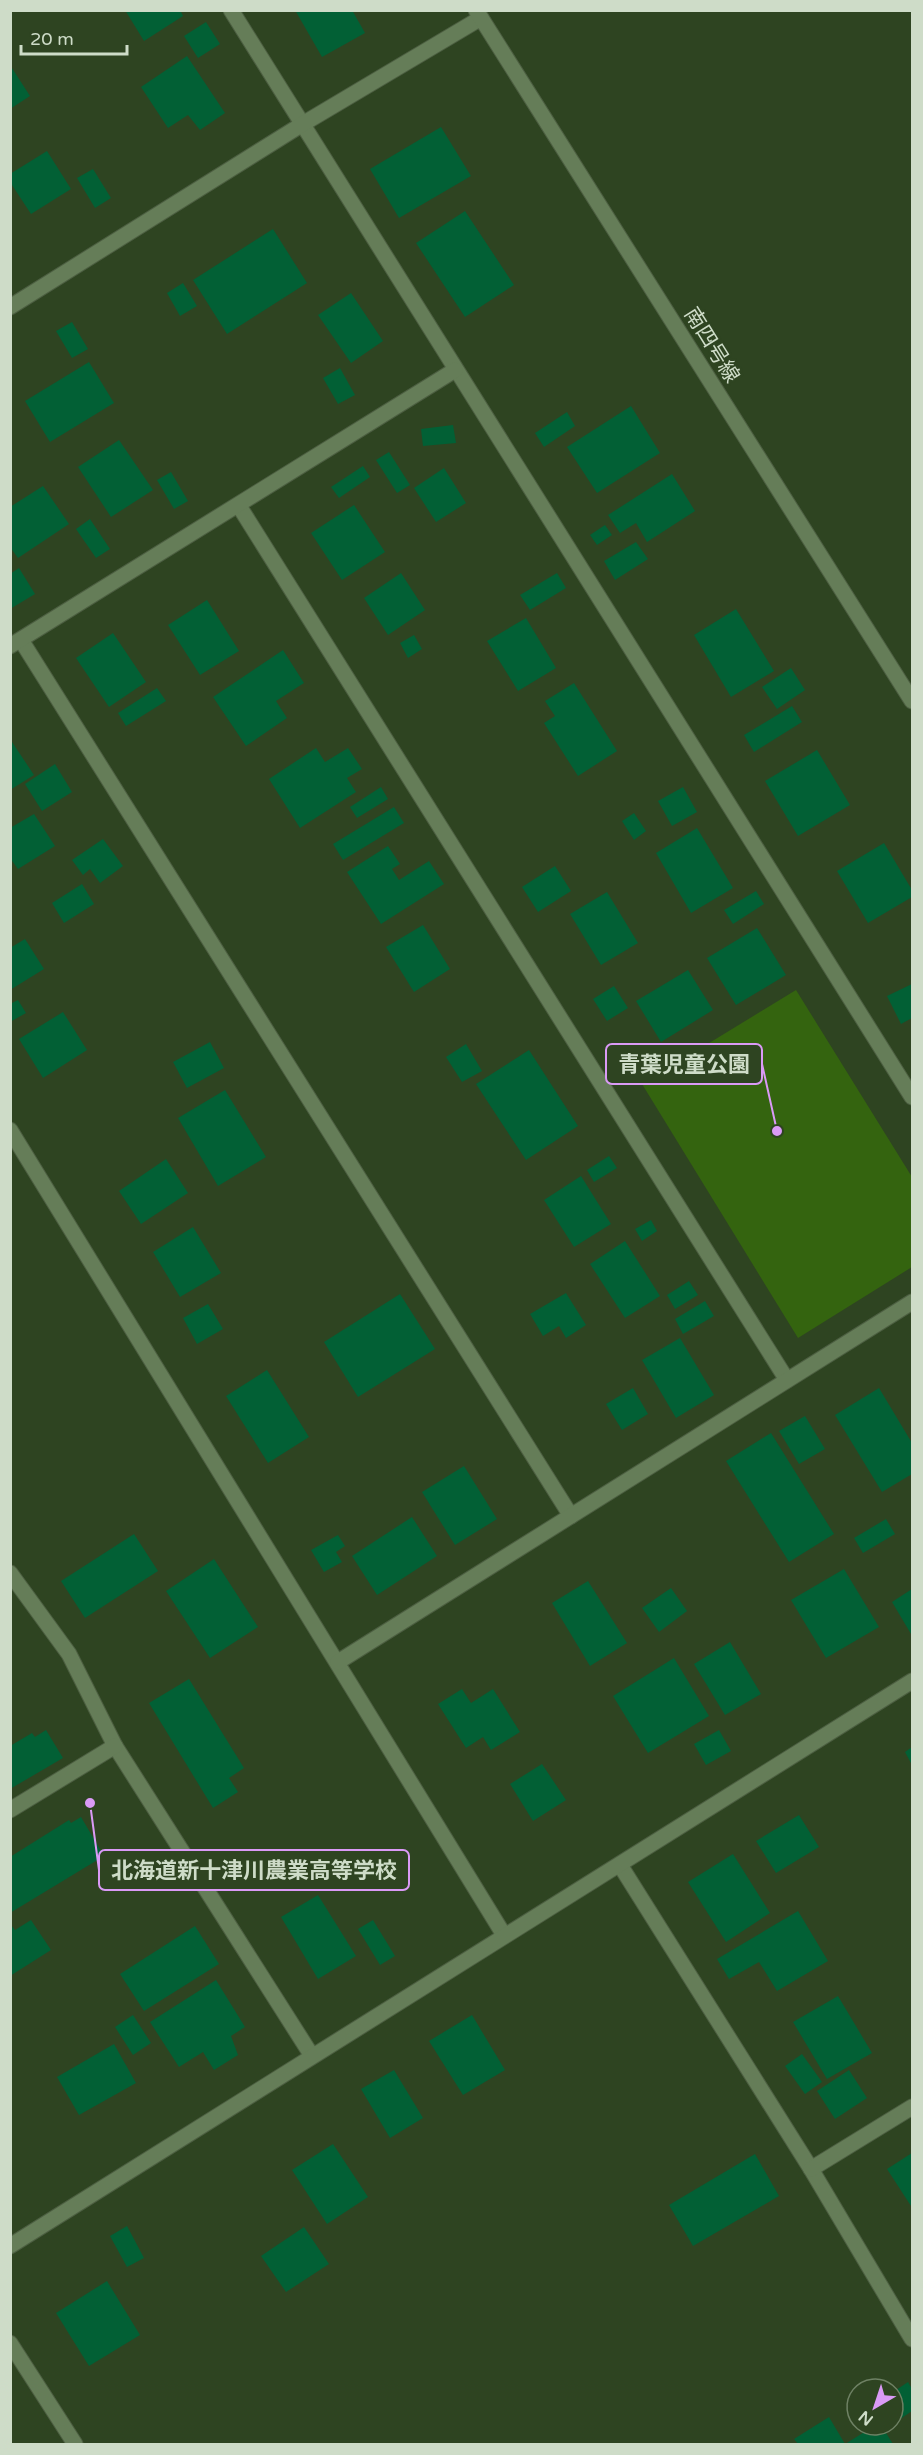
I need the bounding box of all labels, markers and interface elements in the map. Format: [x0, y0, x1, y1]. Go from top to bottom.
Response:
scale bar [21, 18, 128, 56]
text: 20 m [30, 28, 74, 50]
street label: 南四号線 [679, 303, 744, 388]
callout: 青葉児童公園 [606, 1044, 762, 1084]
text: 青葉児童公園 [618, 1052, 750, 1078]
callout: 北海道新十津川農業高等学校 [99, 1850, 409, 1890]
text: 北海道新十津川農業高等学校 [111, 1858, 397, 1884]
north arrow [845, 2377, 905, 2437]
text: N [855, 2406, 877, 2430]

